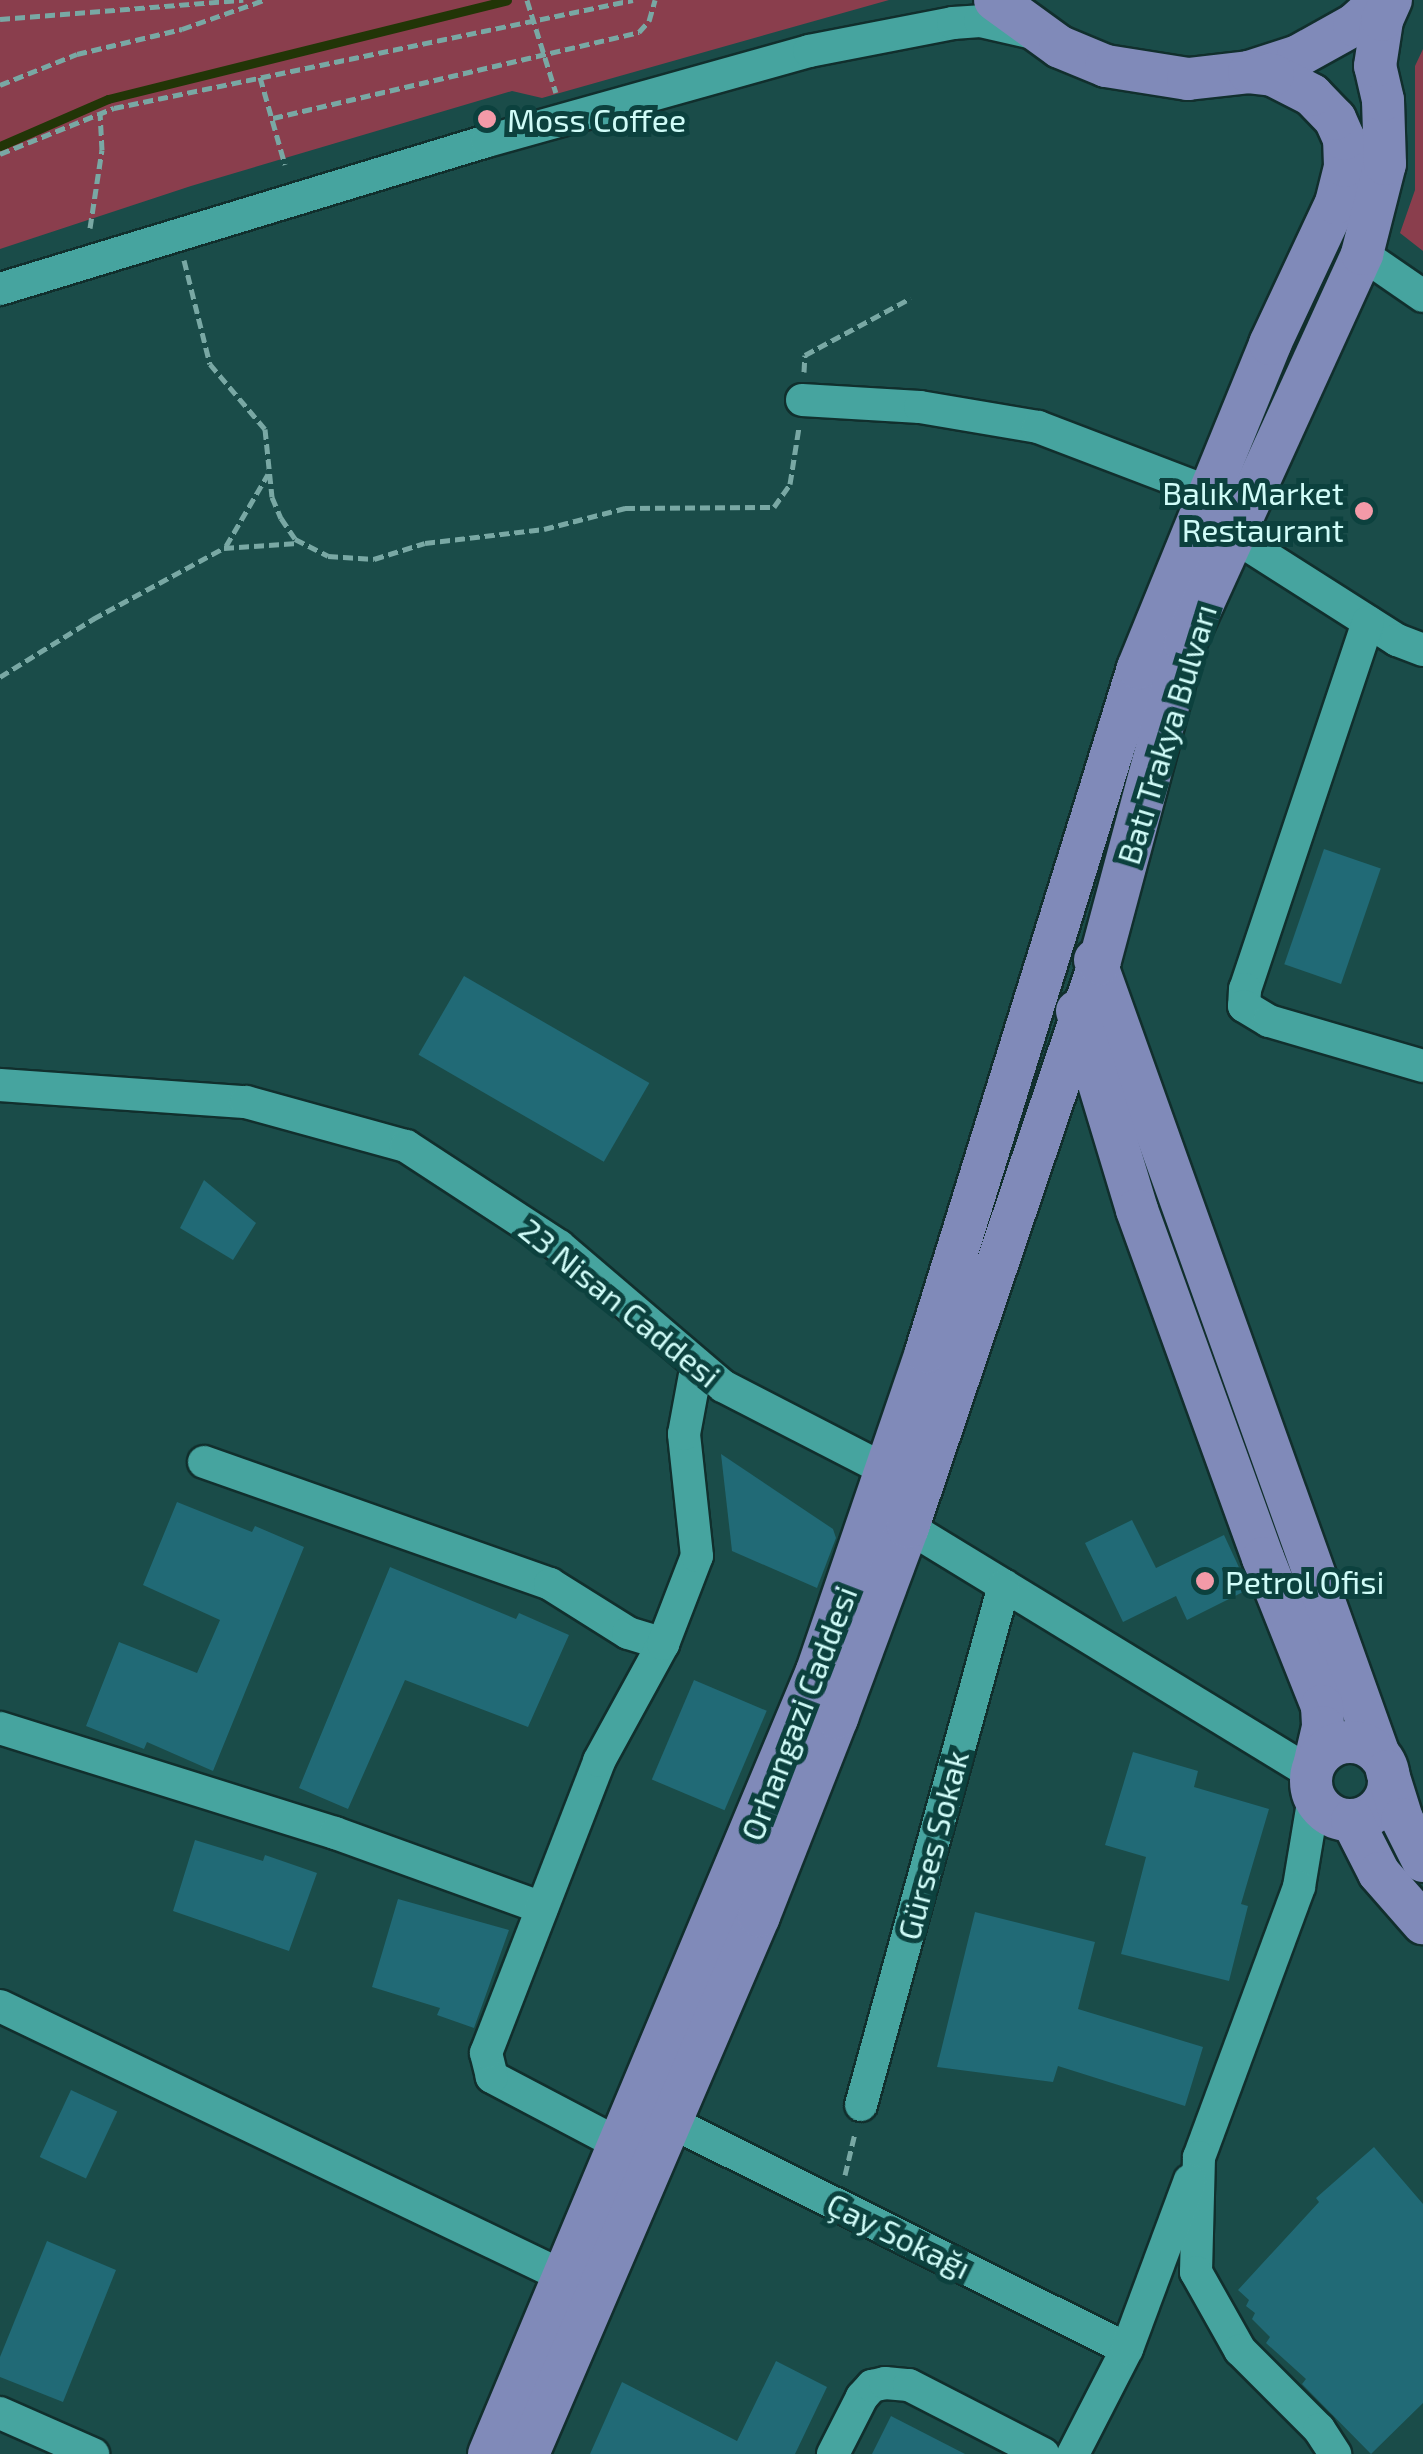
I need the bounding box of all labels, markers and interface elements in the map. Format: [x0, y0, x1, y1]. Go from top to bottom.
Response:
place label: Moss Coffee [507, 100, 686, 138]
marker: Moss Coffee [476, 108, 498, 130]
place label: Balık Market Restaurant [1162, 474, 1344, 549]
marker: Balık Market Restaurant [1353, 500, 1375, 522]
street label: Batı Trakya Bulvarı [1108, 599, 1224, 869]
street label: 23 Nisan Caddesi [512, 1209, 728, 1395]
place label: Petrol Ofisi [1225, 1562, 1385, 1600]
marker: Petrol Ofisi [1194, 1570, 1216, 1592]
street label: Orhangazi Caddesi [732, 1580, 864, 1846]
street label: Gürses Sokak [888, 1746, 976, 1944]
street label: Çay Sokağı [821, 2184, 977, 2286]

